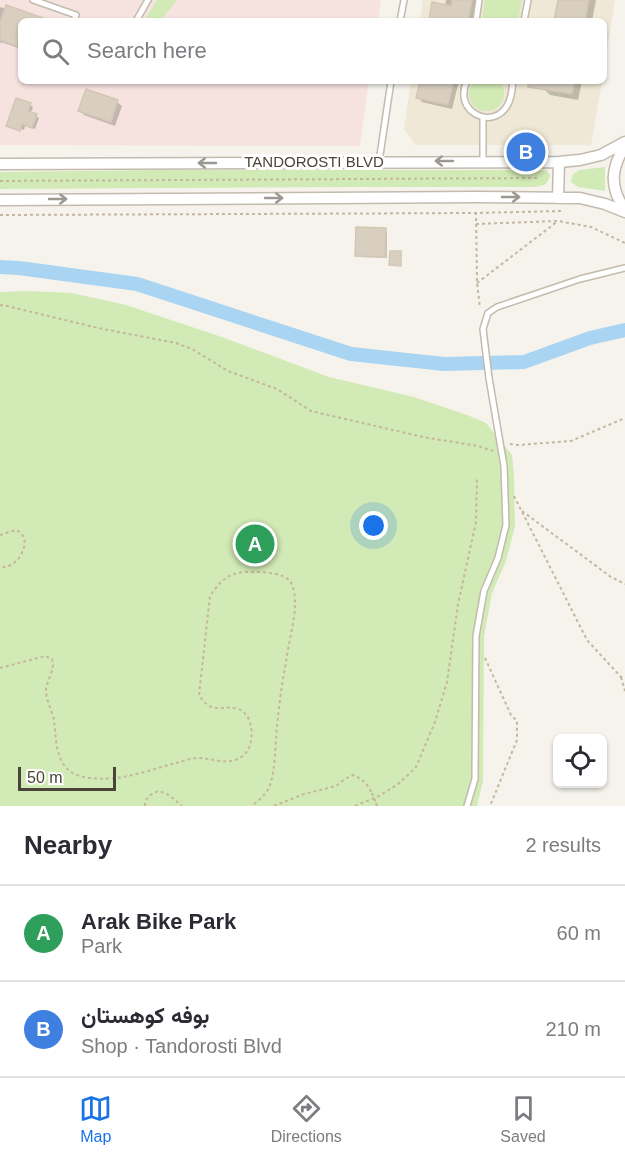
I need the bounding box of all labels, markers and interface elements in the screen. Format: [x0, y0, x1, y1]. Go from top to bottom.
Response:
search box [18, 18, 607, 84]
icon: search [39, 35, 72, 68]
text: Search here [87, 38, 207, 63]
pin: B [506, 130, 546, 174]
street label: TANDOROSTI BLVD [244, 153, 384, 170]
one-way arrow [435, 155, 455, 167]
one-way arrow [198, 157, 218, 169]
one-way arrow [501, 191, 521, 203]
one-way arrow [264, 192, 284, 204]
one-way arrow [48, 193, 68, 205]
your location [359, 511, 388, 540]
pin: A [236, 522, 274, 566]
map controls [553, 734, 607, 788]
button: locate [553, 734, 607, 788]
scale bar [18, 764, 116, 792]
text: 50 m [27, 769, 63, 786]
text: Nearby [24, 830, 112, 860]
text: 2 results [525, 834, 601, 856]
text: Arak Bike Park [81, 909, 236, 934]
text: A [36, 922, 51, 944]
text: 60 m [557, 922, 601, 944]
text: Park [81, 935, 122, 957]
text: بوفه کوهستان [81, 1003, 210, 1028]
text: B [36, 1018, 51, 1040]
text: 210 m [545, 1018, 601, 1040]
text: Shop · Tandorosti Blvd [81, 1035, 282, 1057]
tab: Map [79, 1092, 112, 1146]
tab: Directions [271, 1092, 342, 1146]
tab: Saved [500, 1092, 546, 1146]

